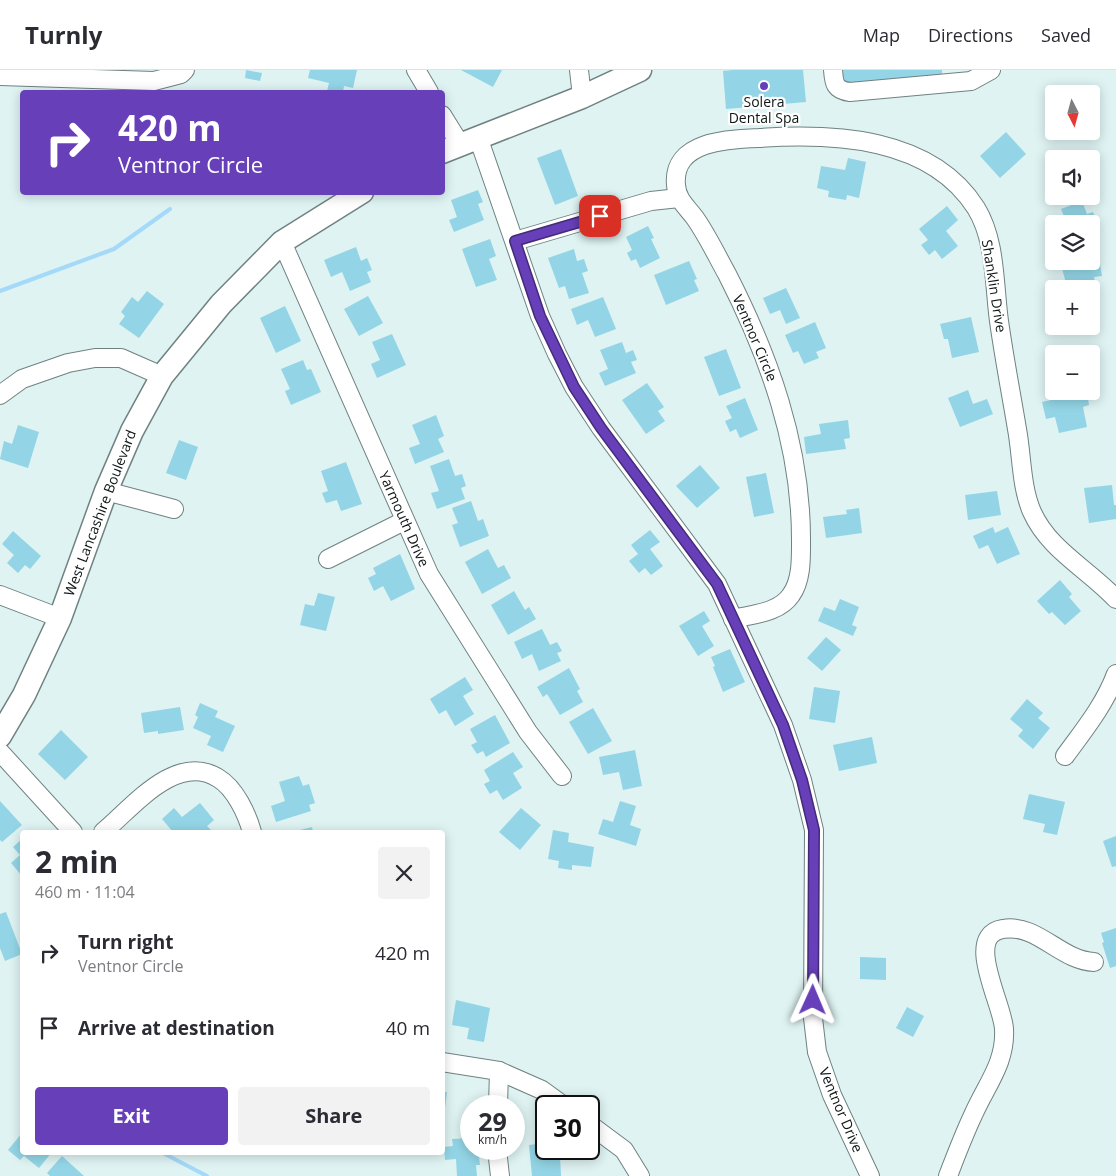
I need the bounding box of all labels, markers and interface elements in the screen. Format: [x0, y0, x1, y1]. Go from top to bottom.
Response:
text: Turnly [25, 18, 102, 51]
text: Map [863, 23, 900, 47]
text: Directions [928, 23, 1013, 47]
text: Saved [1041, 23, 1091, 47]
marker: Solera Dental Spa [758, 80, 770, 92]
north arrow [1045, 85, 1100, 140]
map controls [1045, 85, 1100, 400]
place label: Solera Dental Spa [729, 92, 799, 127]
text: 420 m [118, 104, 222, 151]
icon: right [35, 110, 100, 175]
text: Ventnor Circle [118, 149, 263, 179]
button: sound [1045, 150, 1100, 205]
pin [579, 195, 621, 237]
icon: arrive [586, 202, 614, 230]
button: layers [1045, 215, 1100, 270]
street label: Shanklin Drive [978, 238, 1011, 334]
button: + [1045, 280, 1100, 335]
street label: Ventnor Circle [729, 292, 782, 384]
button: − [1045, 345, 1100, 400]
street label: West Lancashire Boulevard [59, 427, 140, 599]
street label: Yarmouth Drive [375, 468, 434, 570]
text: 2 min [35, 841, 118, 882]
button: close [378, 847, 430, 899]
text: 460 m · 11:04 [35, 881, 135, 903]
text: Turn right [78, 929, 173, 955]
icon: right [35, 939, 63, 967]
text: 420 m [375, 940, 430, 966]
text: Ventnor Circle [78, 955, 184, 977]
position arrow [786, 973, 838, 1025]
icon: arrive [35, 1014, 63, 1042]
text: Arrive at destination [78, 1015, 275, 1041]
text: 40 m [386, 1015, 430, 1041]
street label: Ventnor Drive [815, 1064, 868, 1155]
button: Exit [35, 1087, 228, 1145]
button: Share [238, 1087, 430, 1145]
speed limit sign: 30 [535, 1095, 600, 1160]
text: 29 [478, 1104, 507, 1138]
text: km/h [478, 1131, 507, 1148]

